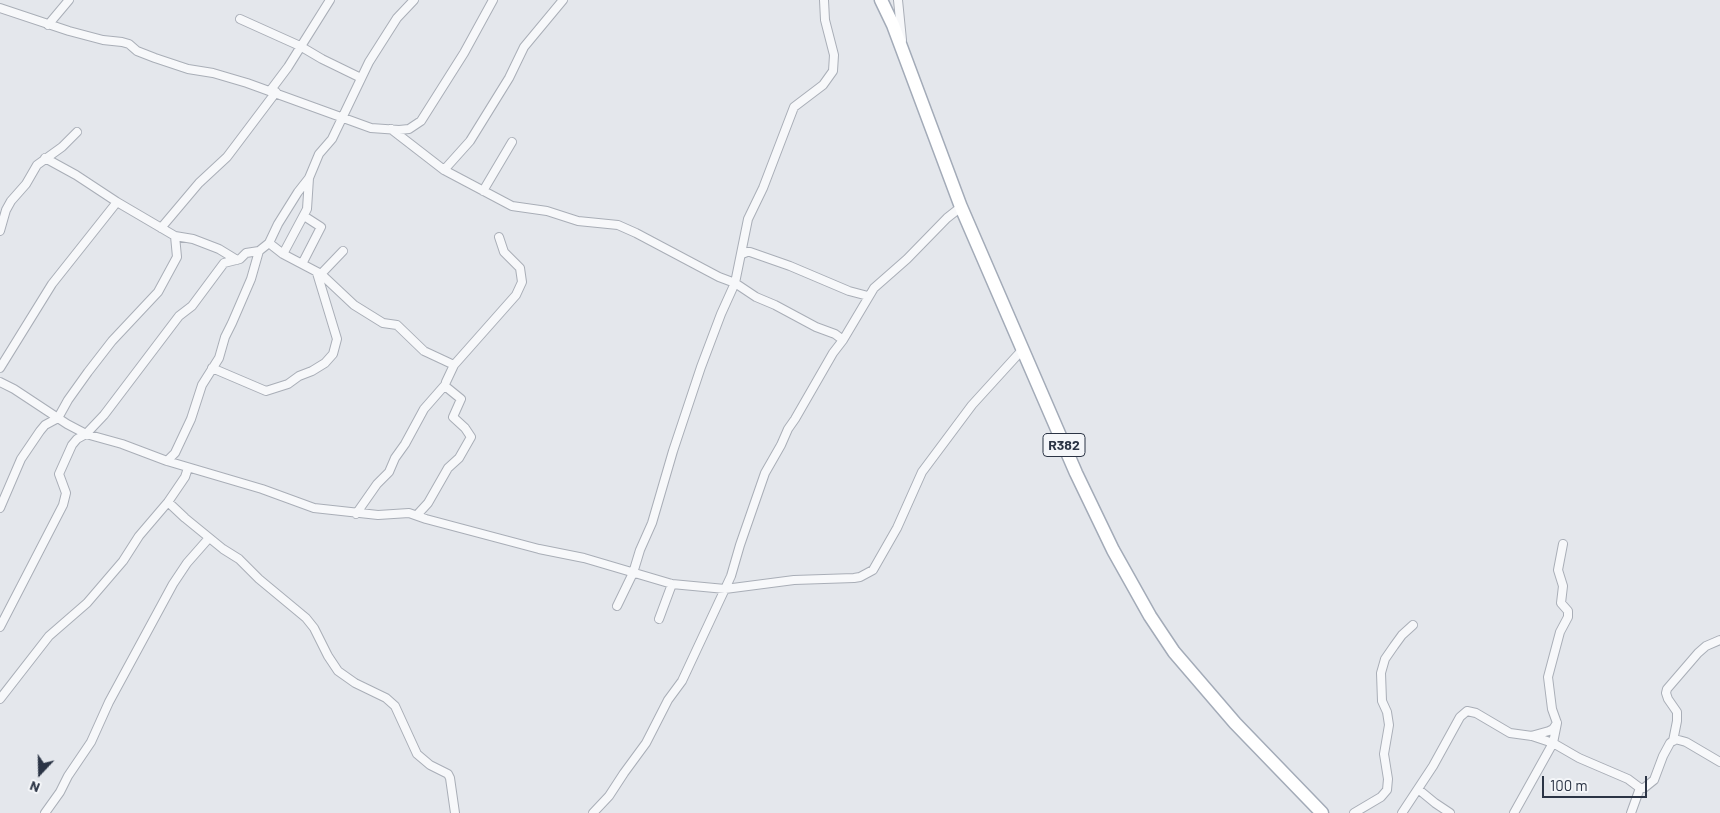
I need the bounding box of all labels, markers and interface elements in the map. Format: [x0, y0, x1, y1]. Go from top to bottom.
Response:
road number: R382 [1043, 434, 1085, 456]
north arrow [15, 748, 65, 798]
scale bar [1545, 766, 1650, 798]
text: 100 m [1550, 776, 1588, 794]
text: N [27, 778, 42, 797]

